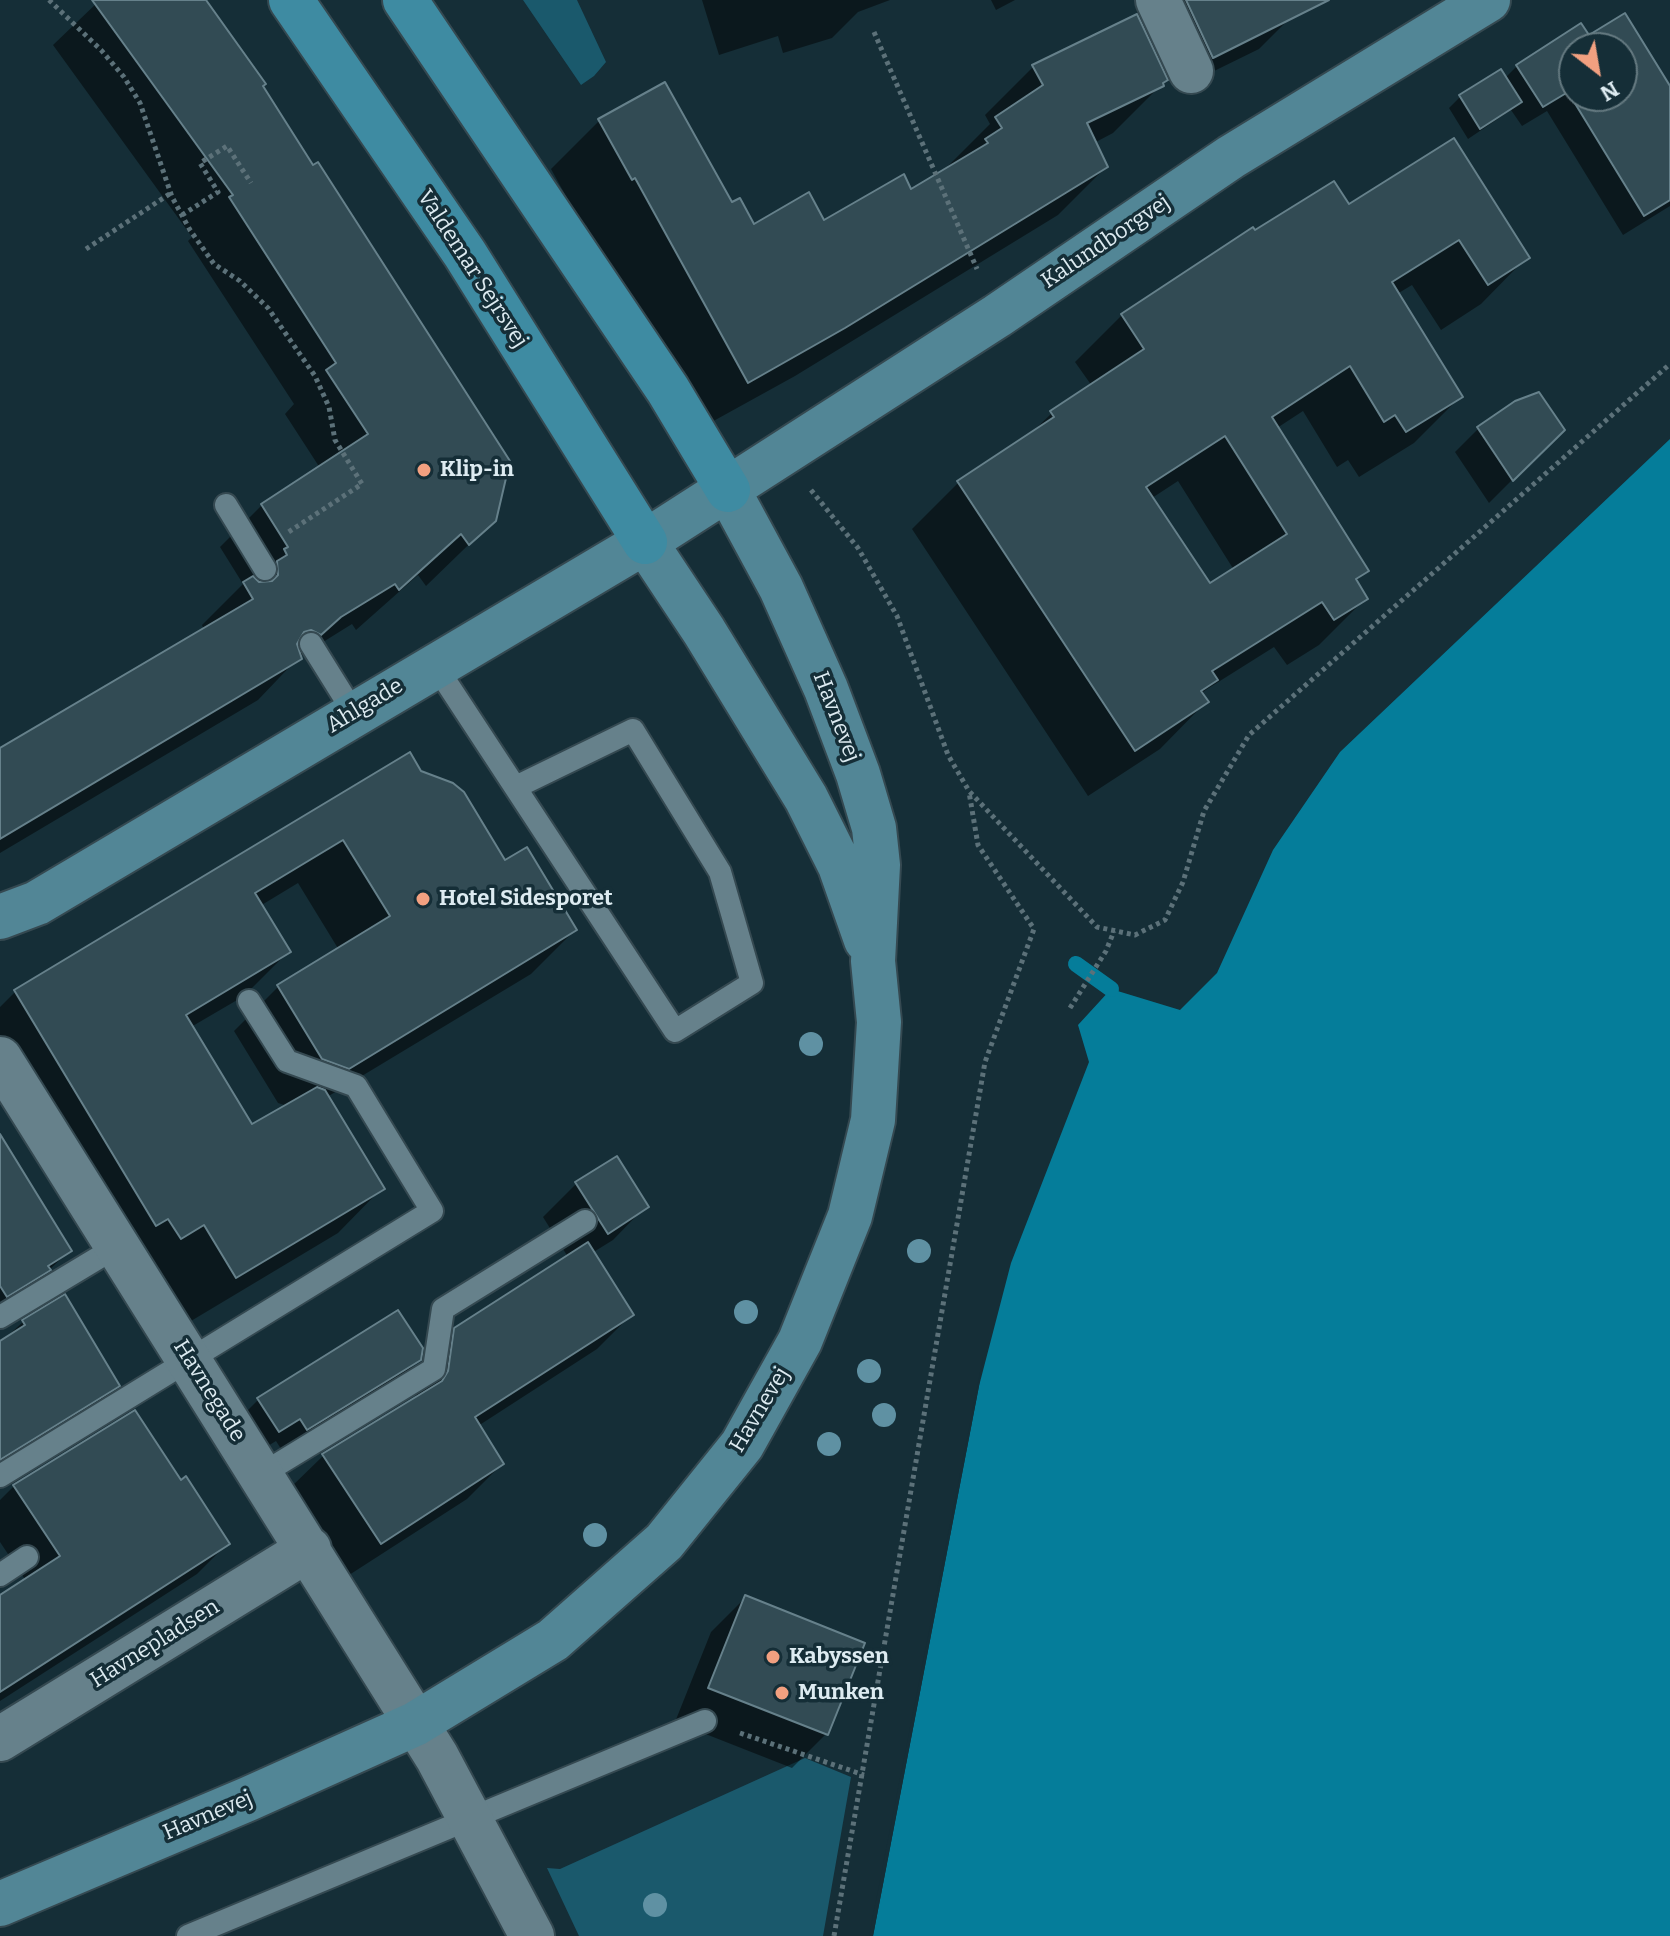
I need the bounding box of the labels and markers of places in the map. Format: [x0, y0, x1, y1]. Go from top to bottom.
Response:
place label: Klip-in [440, 457, 514, 483]
marker: Klip-in [415, 461, 433, 479]
place label: Hotel Sidesporet [439, 886, 613, 912]
marker: Hotel Sidesporet [414, 890, 432, 908]
place label: Kabyssen [789, 1644, 889, 1670]
marker: Kabyssen [764, 1648, 782, 1666]
place label: Munken [798, 1680, 884, 1706]
marker: Munken [773, 1684, 791, 1702]

